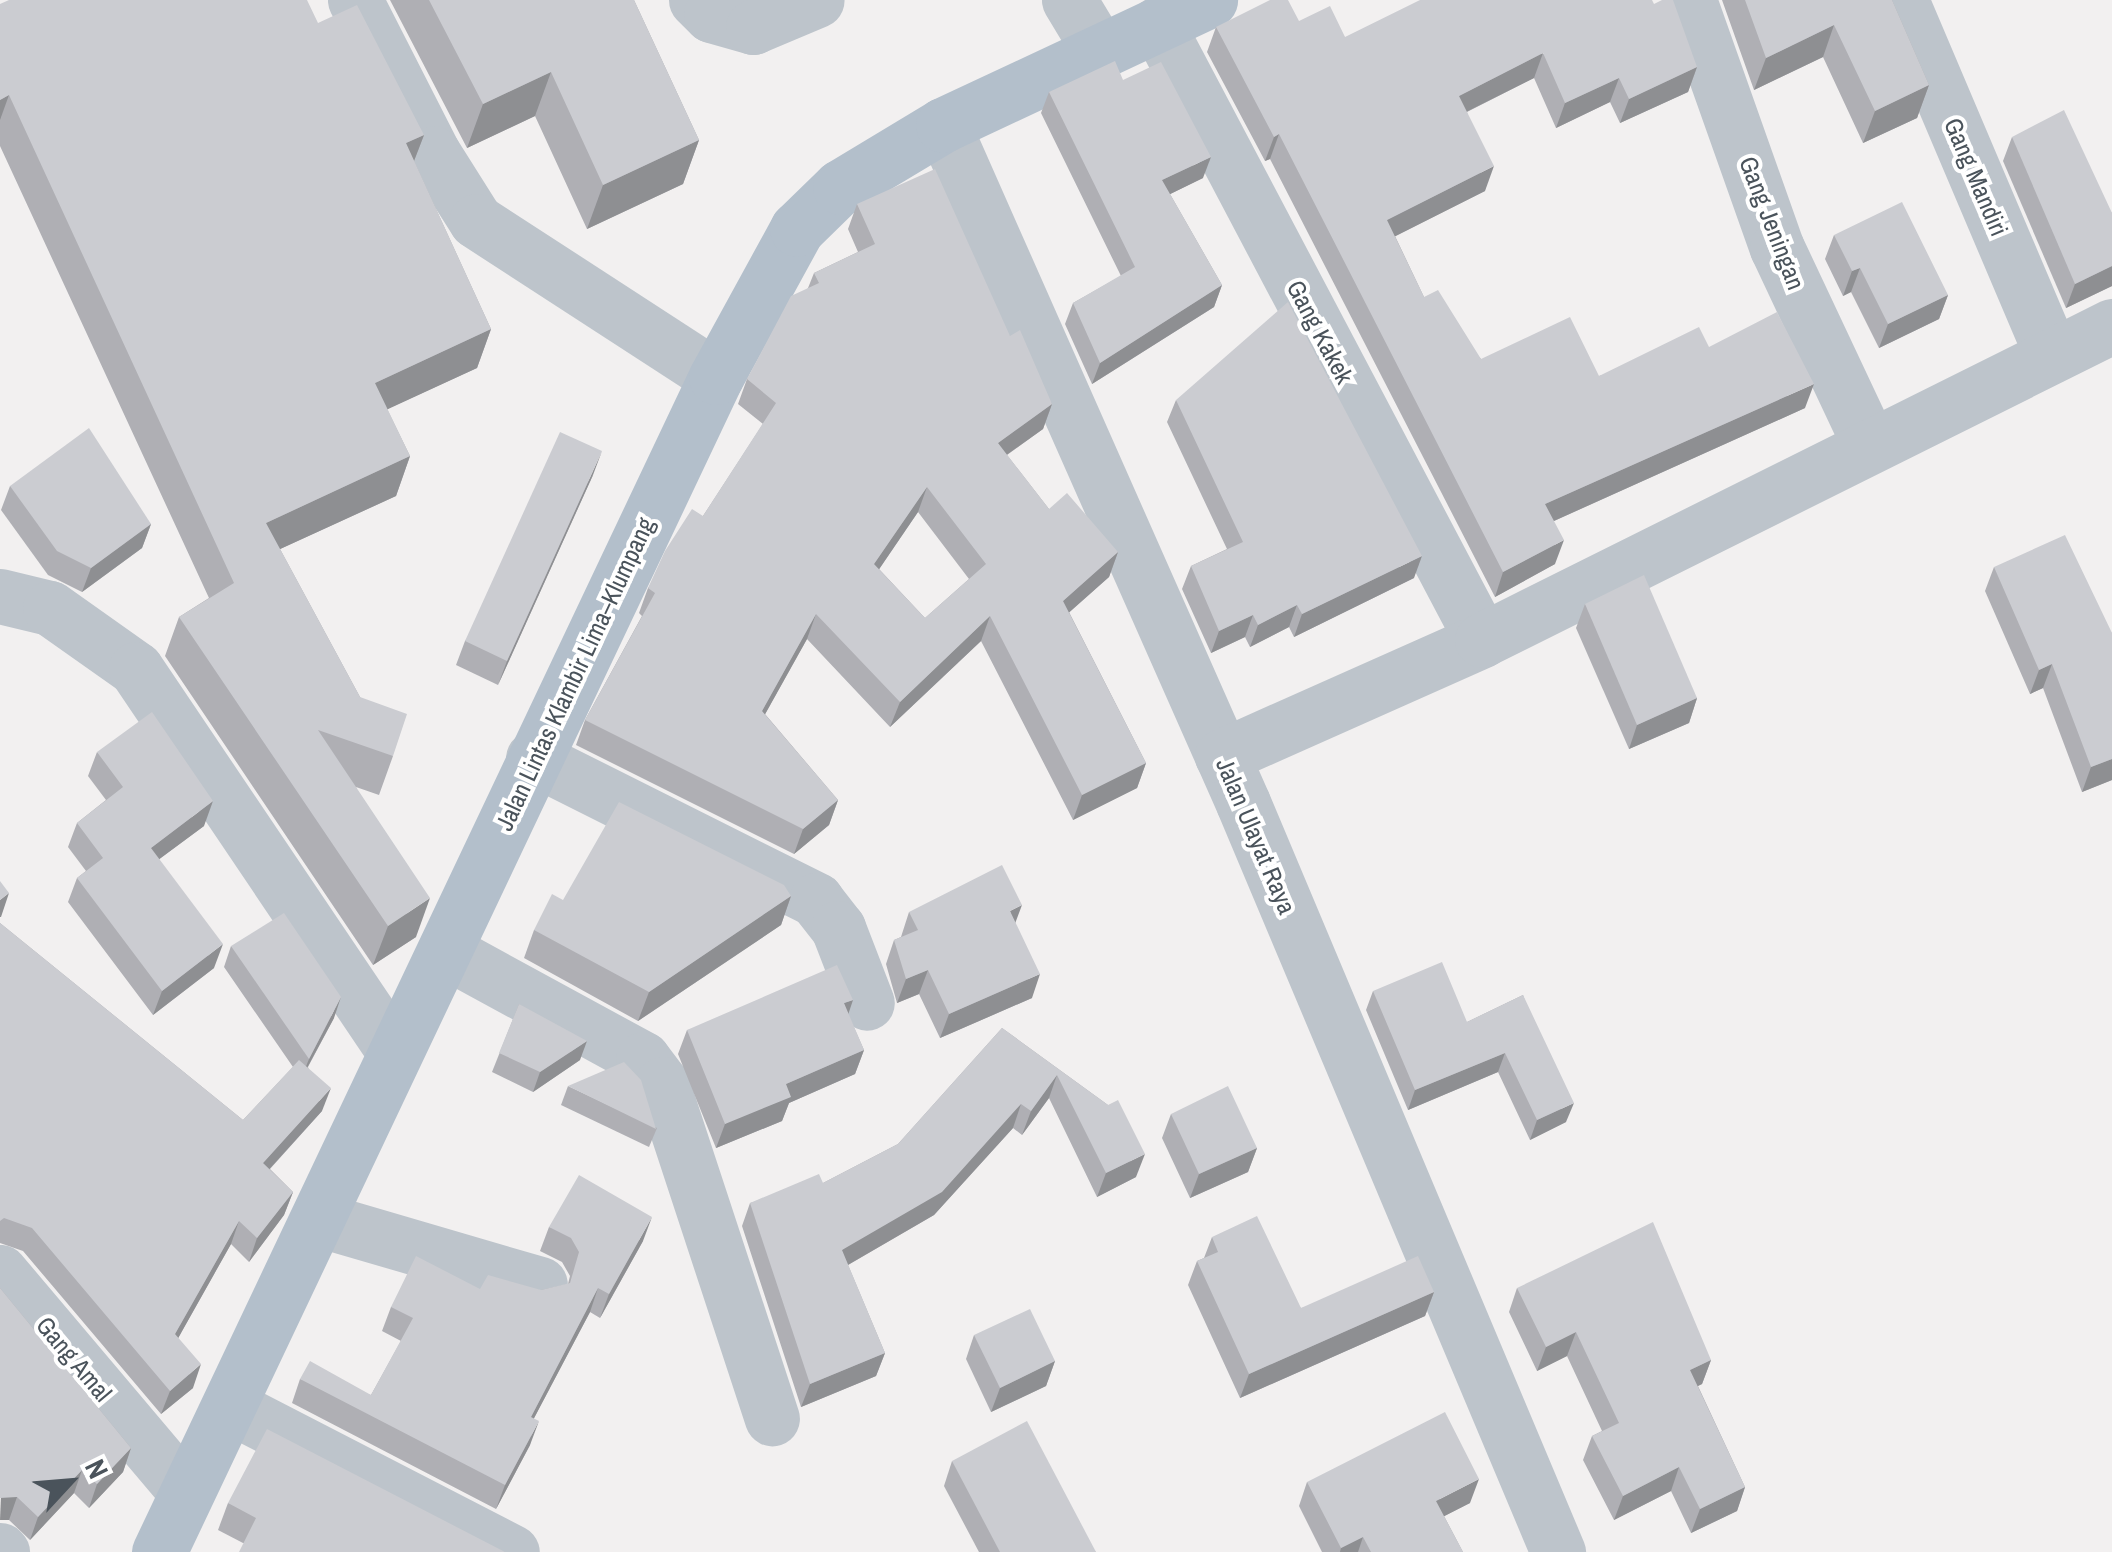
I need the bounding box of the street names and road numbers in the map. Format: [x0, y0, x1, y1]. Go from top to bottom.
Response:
street label: Gang Mandiri [1938, 113, 2014, 241]
street label: Gang Jeningan [1733, 152, 1811, 294]
street label: Gang Kakek [1280, 275, 1360, 389]
street label: Jalan Lintas Klambir Lima–Klumpang [489, 513, 661, 835]
street label: Jalan Ulayat Raya [1210, 754, 1302, 918]
street label: Gang Amal [30, 1310, 118, 1408]

